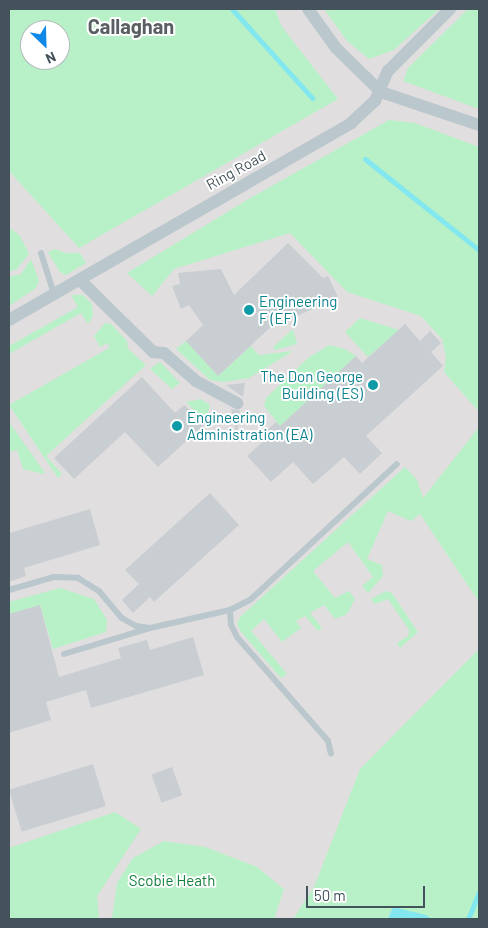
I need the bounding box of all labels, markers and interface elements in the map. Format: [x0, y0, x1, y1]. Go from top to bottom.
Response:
district label: Callaghan [88, 14, 174, 38]
north arrow [20, 20, 70, 70]
text: N [43, 49, 59, 68]
street label: Ring Road [203, 146, 269, 194]
place label: Engineering F (EF) [259, 292, 337, 327]
marker: Engineering F (EF) [243, 304, 255, 316]
place label: The Don George Building (ES) [260, 367, 363, 402]
marker: The Don George Building (ES) [367, 379, 379, 391]
place label: Engineering Administration (EA) [187, 408, 312, 443]
marker: Engineering Administration (EA) [171, 420, 183, 432]
park label: Scobie Heath [129, 872, 215, 890]
scale bar [308, 876, 427, 908]
text: 50 m [314, 886, 346, 904]

